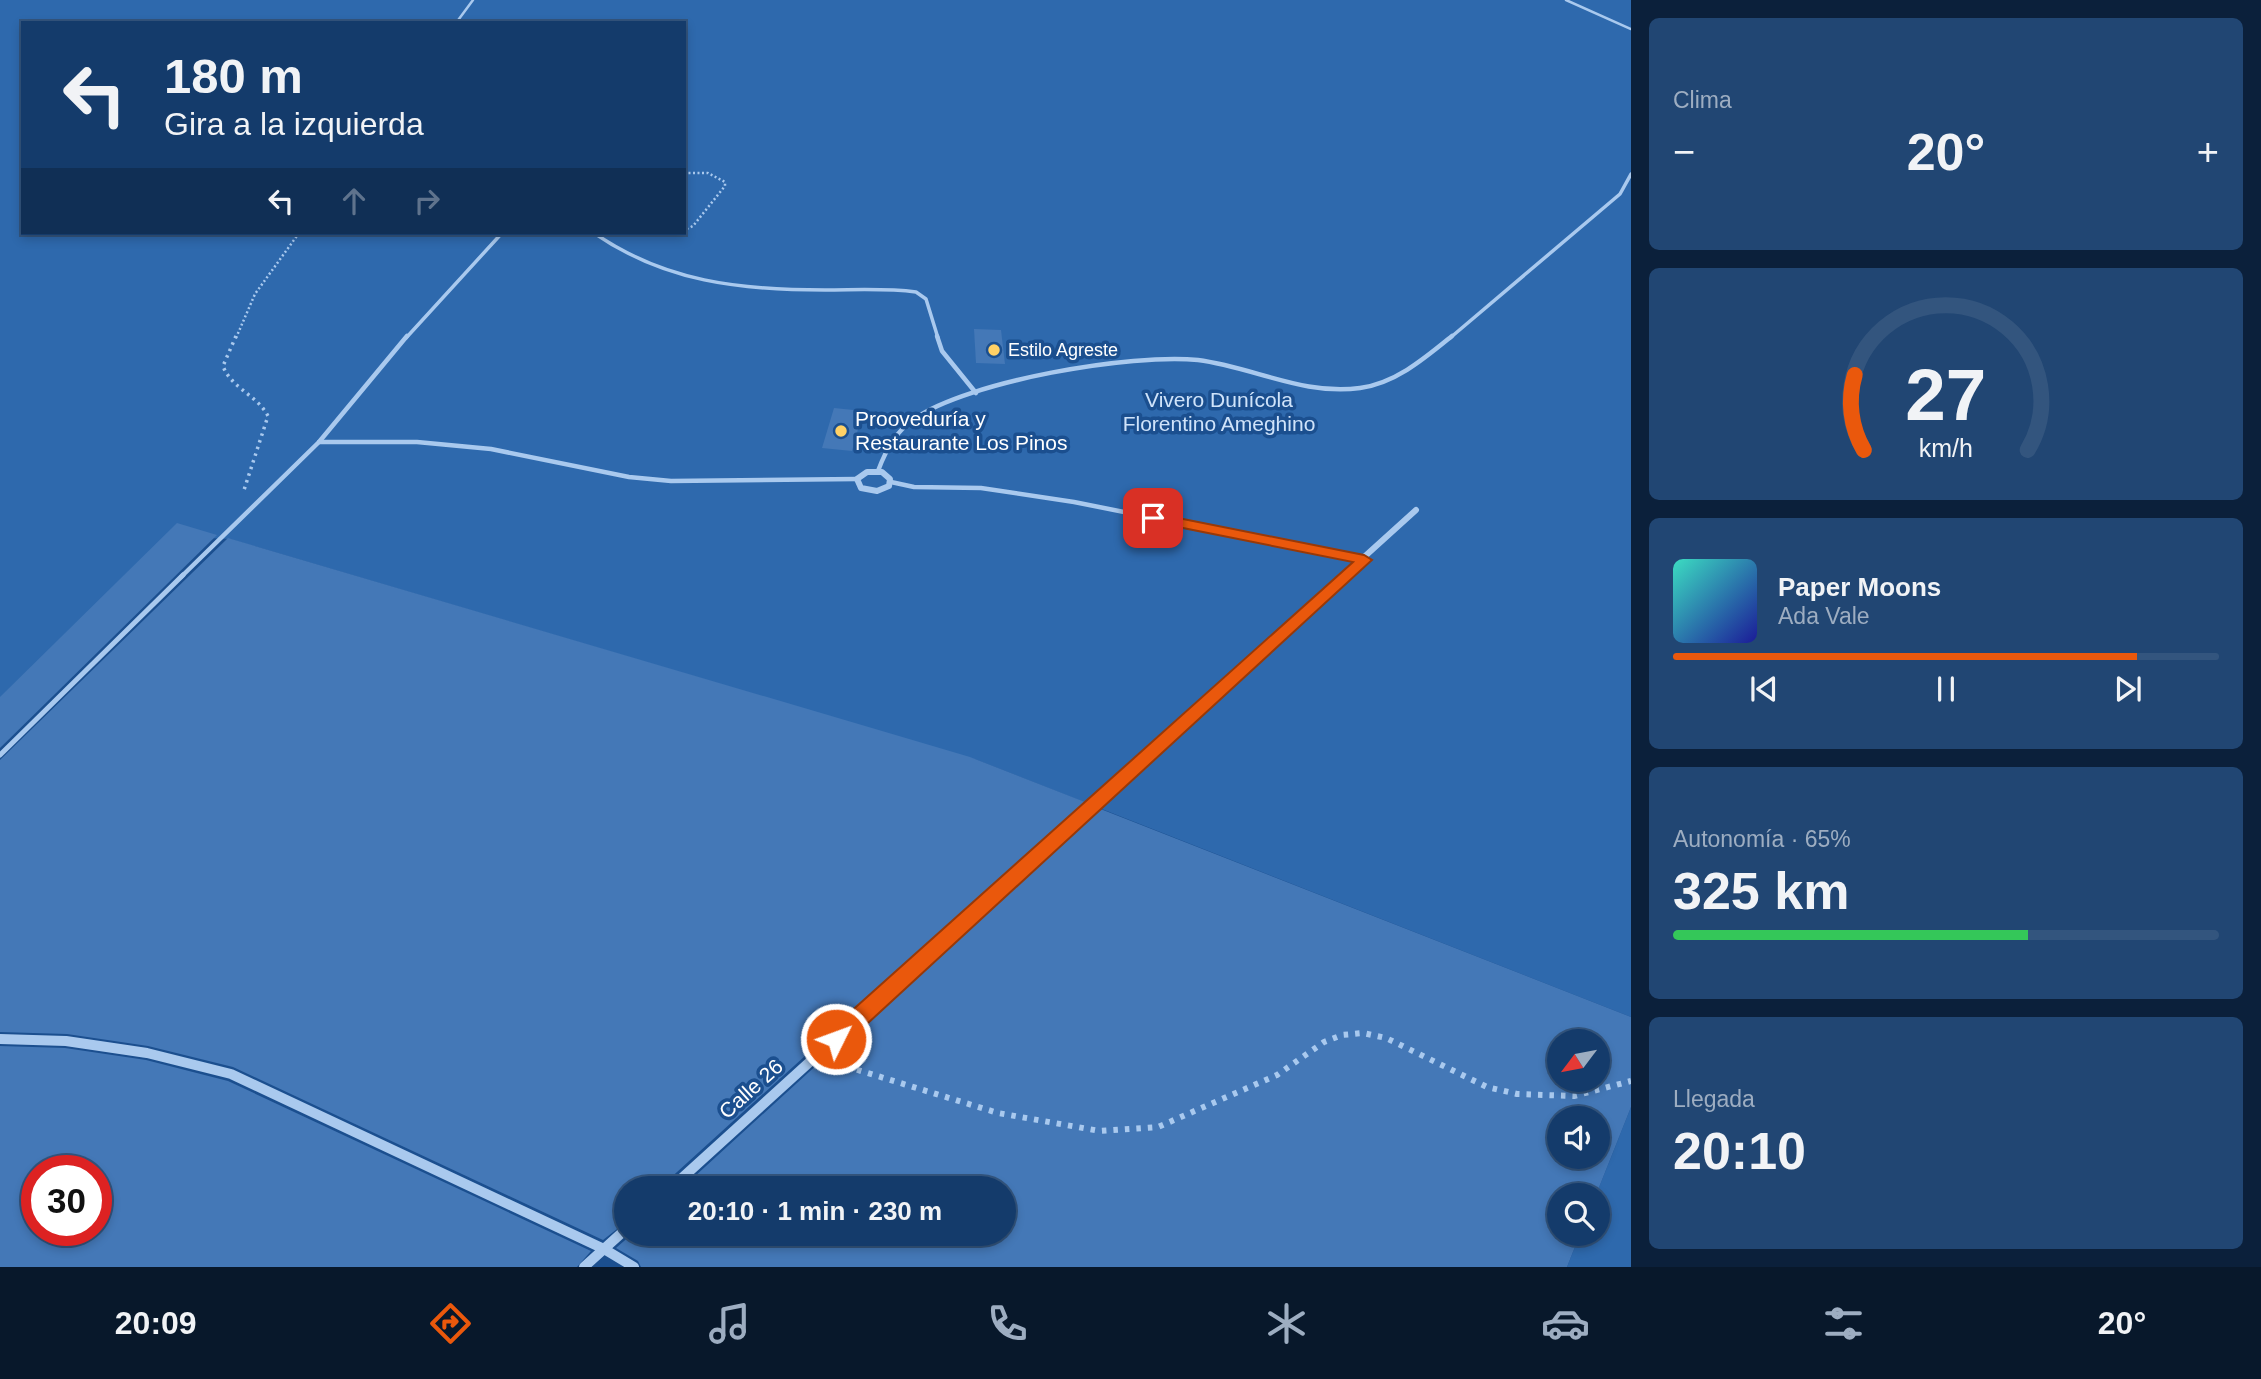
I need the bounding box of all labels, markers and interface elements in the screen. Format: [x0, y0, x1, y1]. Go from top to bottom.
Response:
icon: left [49, 49, 140, 140]
text: 180 m [164, 49, 303, 103]
text: Clima [1673, 87, 1732, 113]
text: Gira a la izquierda [164, 106, 424, 142]
text: 20° [1907, 123, 1985, 181]
text: − [1673, 131, 1695, 173]
text: + [2197, 131, 2219, 173]
icon: left [262, 182, 300, 220]
icon: ahead [335, 182, 373, 220]
icon: right [408, 182, 446, 220]
place label: Estilo Agreste [1008, 340, 1118, 360]
marker: Estilo Agreste [986, 342, 1002, 358]
text: 27 [1906, 354, 1986, 435]
park label: Vivero Dunícola Florentino Ameghino [1123, 388, 1315, 435]
place label: Prooveduría y Restaurante Los Pinos [855, 407, 1067, 454]
marker: Prooveduría y Restaurante Los Pinos [833, 423, 849, 439]
text: km/h [1919, 433, 1973, 461]
pin [1123, 488, 1183, 548]
icon: arrive [1134, 499, 1172, 537]
text: Paper Moons [1778, 572, 1941, 602]
text: Ada Vale [1778, 603, 1870, 629]
icon: previous [1745, 670, 1783, 708]
icon: pause [1927, 670, 1965, 708]
icon: next [2109, 670, 2147, 708]
text: Autonomía · 65% [1673, 826, 1851, 852]
text: 325 km [1673, 862, 1849, 920]
position arrow [799, 1002, 873, 1076]
north arrow [1547, 1029, 1610, 1092]
map controls [1547, 1029, 1610, 1246]
street label: Calle 26 [714, 1054, 787, 1123]
text: Llegada [1673, 1086, 1755, 1112]
button: sound [1547, 1106, 1610, 1169]
text: 20:10 [1673, 1122, 1806, 1180]
speed limit sign: 30 [21, 1155, 112, 1246]
button: search [1547, 1183, 1610, 1246]
text: 20:10 · 1 min · 230 m [688, 1196, 942, 1226]
icon: directions [426, 1299, 475, 1348]
icon: music [705, 1299, 754, 1348]
icon: phone [983, 1299, 1032, 1348]
icon: climate [1262, 1299, 1311, 1348]
icon: car [1541, 1299, 1590, 1348]
icon: filters [1819, 1299, 1868, 1348]
text: 20:09 [115, 1305, 197, 1341]
text: 20° [2098, 1305, 2146, 1341]

